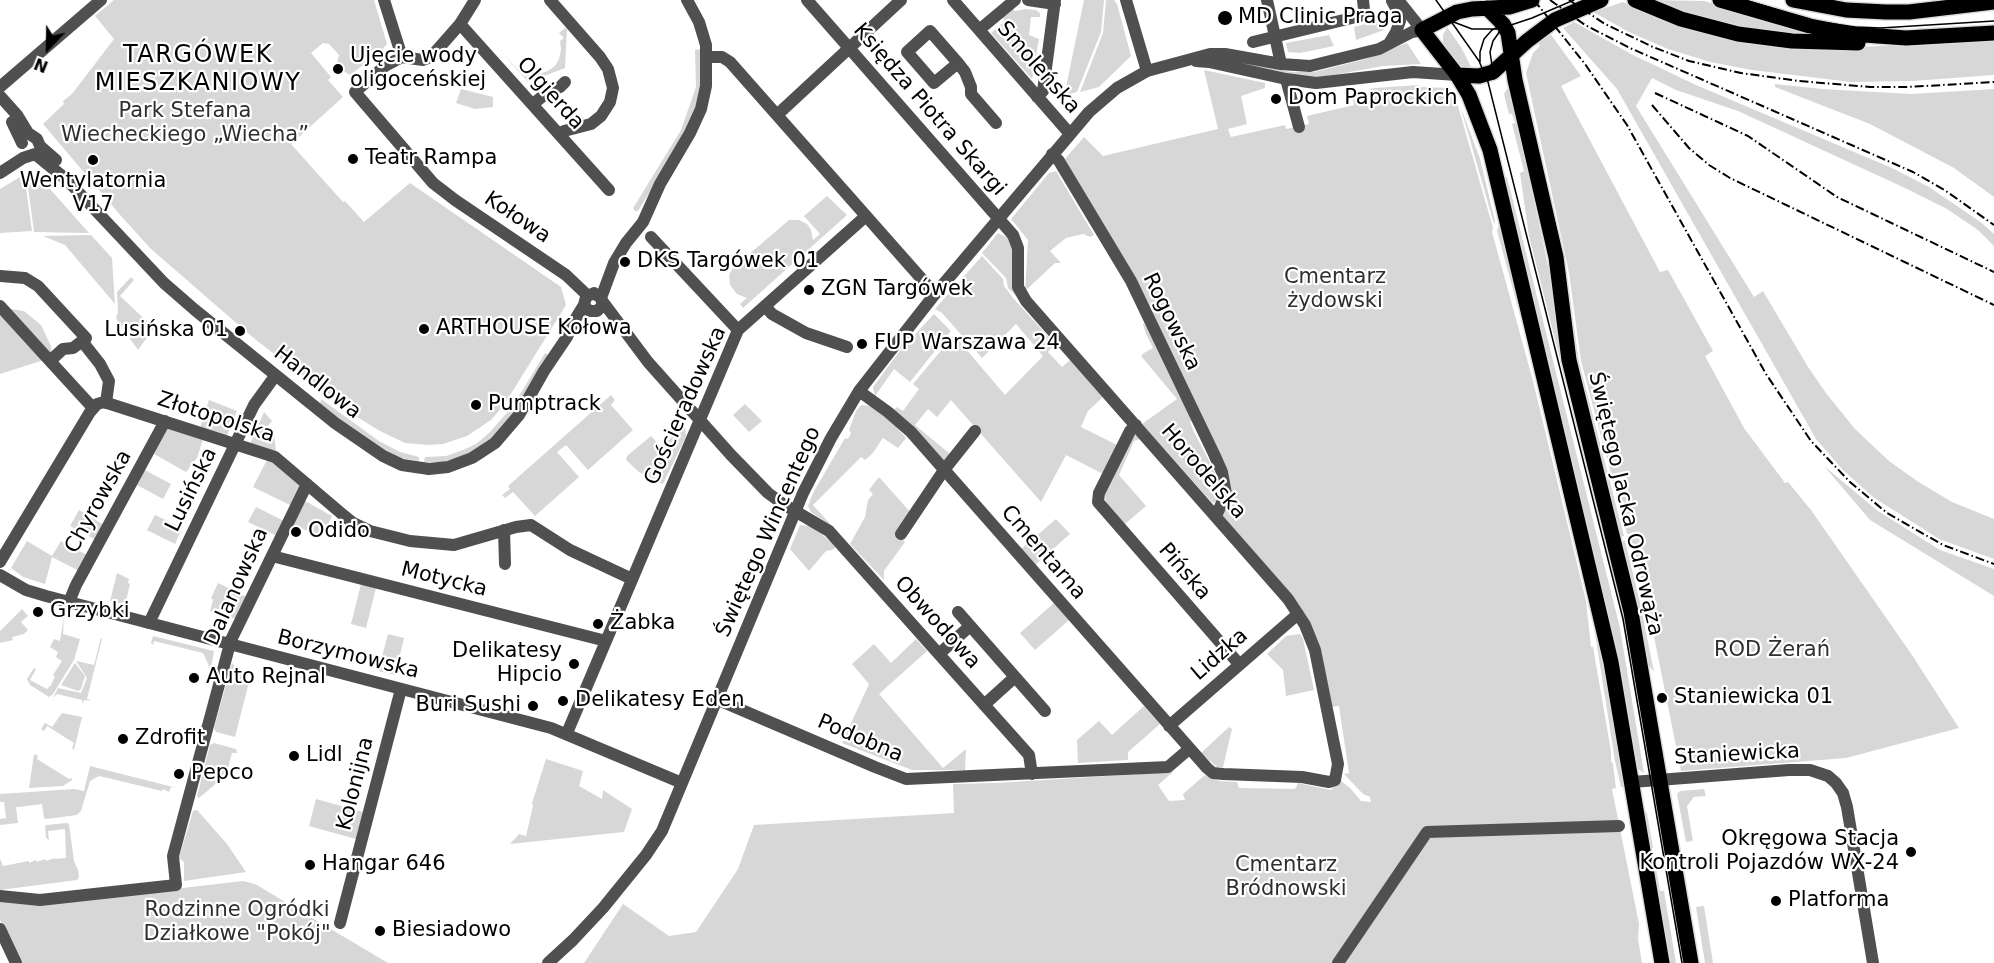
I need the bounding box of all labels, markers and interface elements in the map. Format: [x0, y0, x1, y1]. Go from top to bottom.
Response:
place label: MD Clinic Praga [1238, 5, 1403, 31]
marker: MD Clinic Praga [1216, 9, 1234, 27]
street label: Smoleńska [991, 17, 1085, 119]
north arrow [18, 18, 78, 78]
street label: Księdza Piotra Skargi [847, 19, 1011, 201]
district label: TARGÓWEK MIESZKANIOWY [95, 42, 301, 98]
place label: Ujęcie wody oligoceńskiej [350, 44, 486, 94]
street label: Olgierda [511, 53, 589, 135]
text: N [31, 54, 51, 76]
marker: Ujęcie wody oligoceńskiej [331, 62, 345, 76]
place label: Dom Paprockich [1288, 86, 1457, 112]
marker: Dom Paprockich [1269, 92, 1283, 106]
park label: Park Stefana Wiecheckiego „Wiecha” [61, 99, 309, 149]
place label: Teatr Rampa [365, 146, 497, 172]
marker: Teatr Rampa [346, 152, 360, 166]
marker: Wentylatornia V17 [86, 153, 100, 167]
place label: Wentylatornia V17 [20, 169, 166, 219]
street label: Kołowa [479, 187, 555, 249]
place label: DKS Targówek 01 [637, 249, 819, 275]
marker: DKS Targówek 01 [618, 255, 632, 269]
park label: Cmentarz żydowski [1284, 265, 1386, 315]
street label: Rogowska [1137, 269, 1205, 375]
place label: ZGN Targówek [821, 277, 973, 303]
marker: ZGN Targówek [802, 283, 816, 297]
place label: ARTHOUSE Kołowa [436, 316, 632, 342]
place label: Lusińska 01 [104, 318, 228, 344]
marker: ARTHOUSE Kołowa [417, 322, 431, 336]
street label: Gościeradowska [640, 323, 732, 489]
marker: Lusińska 01 [233, 324, 247, 338]
place label: FUP Warszawa 24 [874, 331, 1060, 357]
marker: FUP Warszawa 24 [855, 337, 869, 351]
street label: Handlowa [268, 341, 366, 425]
street label: Świętego Jacka Odrowąża [1582, 370, 1668, 638]
street label: Złotopolska [154, 387, 278, 449]
place label: Pumptrack [488, 392, 601, 418]
marker: Pumptrack [469, 398, 483, 412]
street label: Horodelska [1155, 419, 1251, 525]
street label: Świętego Wincentego [711, 423, 827, 641]
street label: Lusińska [161, 444, 223, 536]
street label: Chyrowska [60, 446, 138, 558]
street label: Cmentarna [995, 501, 1091, 605]
place label: Odido [308, 519, 370, 545]
street label: Dalanowska [200, 524, 274, 650]
marker: Odido [289, 525, 303, 539]
street label: Pińska [1153, 538, 1215, 606]
street label: Motycka [398, 557, 490, 603]
street label: Obwodowa [889, 571, 985, 675]
place label: Grzybki [50, 599, 130, 625]
marker: Grzybki [31, 605, 45, 619]
place label: Żabka [610, 611, 675, 637]
marker: Żabka [591, 617, 605, 631]
street label: Lidzka [1187, 624, 1253, 686]
street label: Borzymowska [274, 625, 422, 685]
park label: ROD Żerań [1714, 638, 1830, 664]
place label: Delikatesy Hipcio [452, 639, 562, 689]
marker: Delikatesy Hipcio [567, 657, 581, 671]
place label: Auto Rejnal [206, 665, 326, 691]
marker: Auto Rejnal [187, 671, 201, 685]
place label: Staniewicka 01 [1674, 685, 1833, 711]
place label: Delikatesy Eden [575, 688, 744, 714]
marker: Staniewicka 01 [1655, 691, 1669, 705]
place label: Buri Sushi [415, 693, 521, 719]
marker: Delikatesy Eden [556, 694, 570, 708]
marker: Buri Sushi [526, 699, 540, 713]
street label: Podobna [813, 710, 907, 768]
place label: Zdrofit [135, 726, 205, 752]
marker: Zdrofit [116, 732, 130, 746]
street label: Kolonijna [332, 735, 380, 833]
street label: Staniewicka [1674, 739, 1800, 771]
place label: Lidl [306, 743, 343, 769]
marker: Lidl [287, 749, 301, 763]
place label: Pepco [191, 761, 254, 787]
marker: Pepco [172, 767, 186, 781]
place label: Okręgowa Stacja Kontroli Pojazdów WX-24 [1640, 827, 1899, 877]
marker: Okręgowa Stacja Kontroli Pojazdów WX-24 [1904, 845, 1918, 859]
place label: Hangar 646 [322, 852, 446, 878]
park label: Cmentarz Bródnowski [1225, 853, 1347, 903]
marker: Hangar 646 [303, 858, 317, 872]
place label: Platforma [1788, 888, 1889, 914]
marker: Platforma [1769, 894, 1783, 908]
park label: Rodzinne Ogródki Działkowe "Pokój" [143, 898, 331, 948]
place label: Biesiadowo [392, 918, 511, 944]
marker: Biesiadowo [373, 924, 387, 938]

